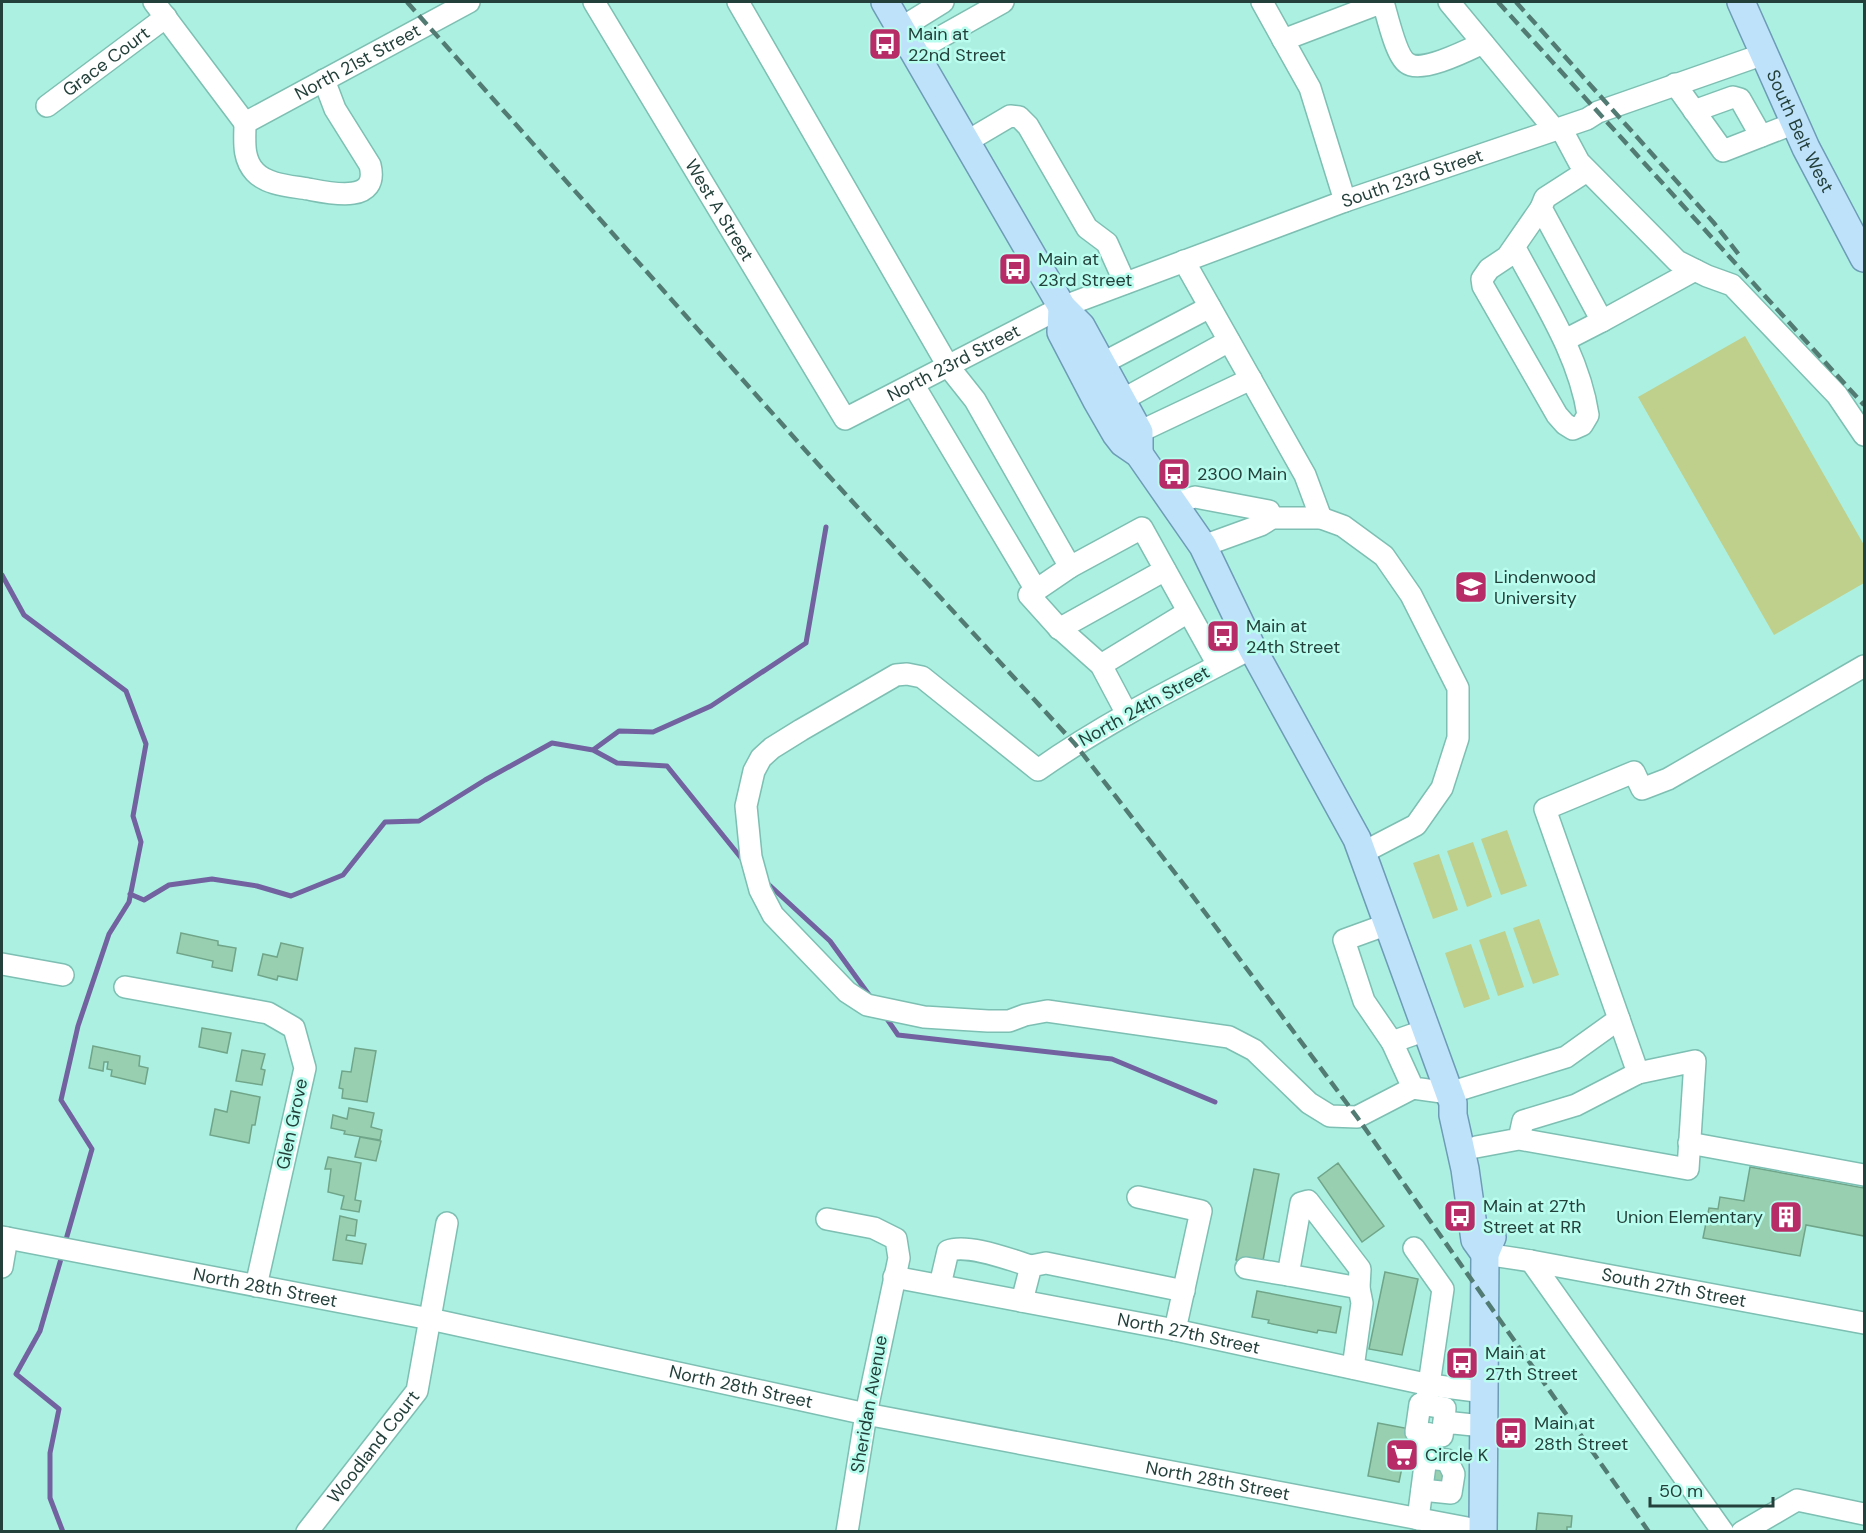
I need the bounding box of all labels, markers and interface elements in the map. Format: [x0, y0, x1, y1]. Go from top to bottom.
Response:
street label: North 21st Street [291, 18, 425, 106]
street label: Grace Court [58, 21, 155, 102]
place label: Main at 22nd Street [908, 22, 1006, 67]
bus stop icon: Main at 22nd Street [867, 26, 903, 62]
street label: South Belt West [1761, 66, 1839, 197]
street label: South 23rd Street [1338, 143, 1486, 213]
street label: West A Street [679, 155, 759, 266]
place label: Main at 23rd Street [1038, 247, 1132, 292]
bus stop icon: Main at 23rd Street [997, 251, 1033, 287]
street label: North 23rd Street [883, 319, 1024, 407]
bus stop icon: 2300 Main [1156, 456, 1192, 492]
place label: 2300 Main [1197, 462, 1287, 486]
place label: Lindenwood University [1494, 565, 1596, 610]
school or university icon: Lindenwood University [1453, 569, 1489, 605]
place label: Main at 24th Street [1246, 614, 1340, 659]
bus stop icon: Main at 24th Street [1205, 618, 1241, 654]
street label: North 24th Street [1074, 660, 1214, 752]
street label: Glen Grove [271, 1076, 313, 1172]
place label: Main at 27th Street at RR [1483, 1194, 1586, 1239]
bus stop icon: Main at 27th Street at RR [1442, 1198, 1478, 1234]
building icon: Union Elementary [1768, 1199, 1804, 1235]
place label: Union Elementary [1616, 1205, 1763, 1229]
street label: North 28th Street [191, 1262, 339, 1313]
street label: South 27th Street [1600, 1262, 1748, 1313]
street label: North 27th Street [1115, 1307, 1262, 1360]
street label: Sheridan Avenue [845, 1333, 893, 1475]
place label: Main at 27th Street [1485, 1341, 1578, 1386]
bus stop icon: Main at 27th Street [1444, 1345, 1480, 1381]
street label: North 28th Street [667, 1359, 815, 1414]
street label: Woodland Court [322, 1385, 425, 1508]
place label: Main at 28th Street [1534, 1411, 1628, 1456]
bus stop icon: Main at 28th Street [1493, 1415, 1529, 1451]
supermarket icon: Circle K [1384, 1437, 1420, 1473]
place label: Circle K [1425, 1443, 1489, 1467]
street label: North 28th Street [1144, 1455, 1292, 1506]
scale bar [1650, 1470, 1773, 1508]
text: 50 m [1659, 1479, 1703, 1503]

